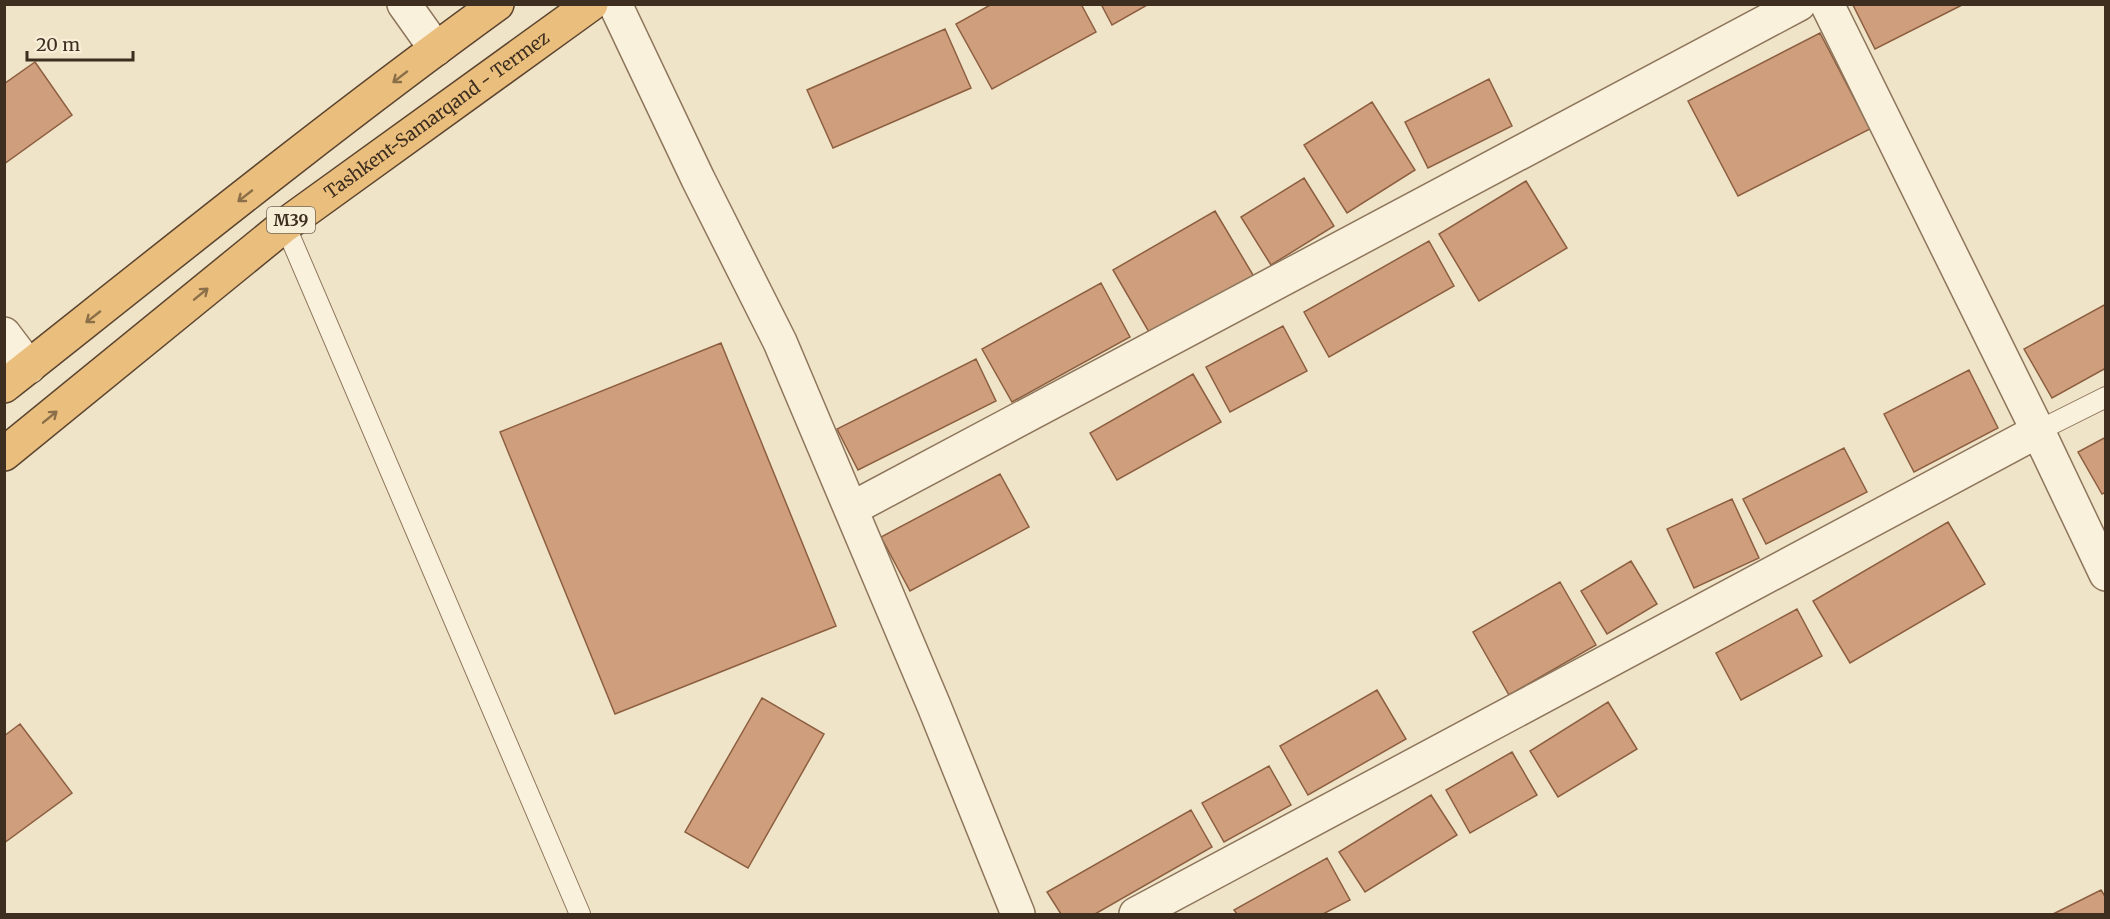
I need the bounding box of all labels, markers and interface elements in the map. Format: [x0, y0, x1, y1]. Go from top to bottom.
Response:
scale bar [27, 24, 134, 62]
street label: Tashkent-Samarqand - Termez [320, 26, 554, 204]
text: 20 m [36, 33, 80, 56]
one-way arrow [392, 70, 408, 83]
one-way arrow [238, 189, 254, 202]
road number: M39 [267, 207, 315, 233]
one-way arrow [192, 287, 208, 300]
one-way arrow [85, 310, 101, 323]
one-way arrow [42, 411, 58, 424]

